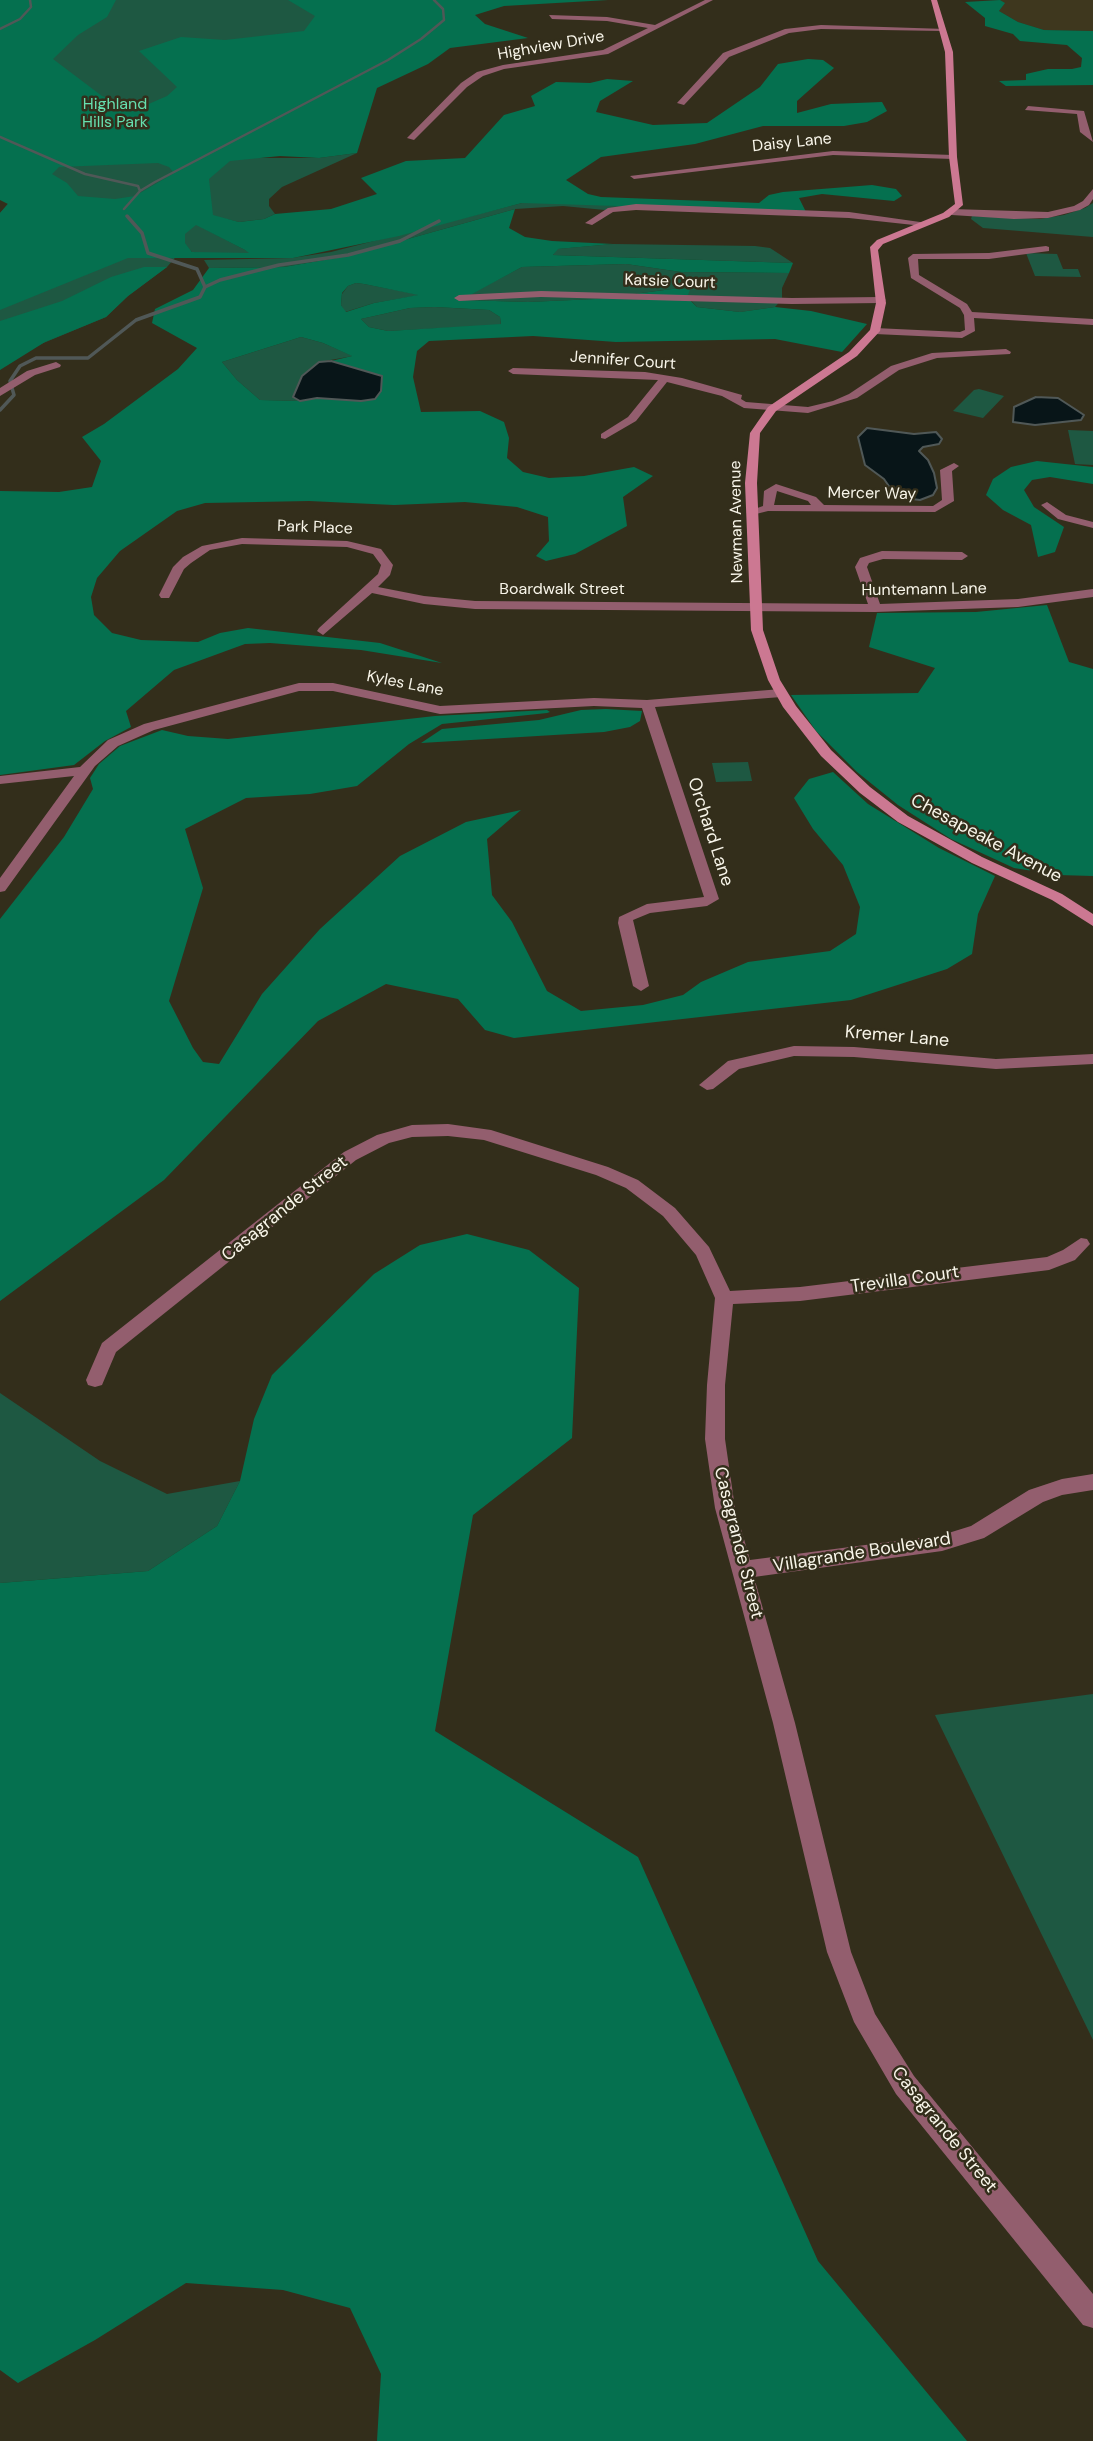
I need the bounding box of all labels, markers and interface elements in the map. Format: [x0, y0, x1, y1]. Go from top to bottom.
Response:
street label: Highview Drive [496, 27, 606, 65]
park label: Highland Hills Park [82, 95, 148, 133]
street label: Daisy Lane [751, 129, 833, 157]
street label: Katsie Court [624, 271, 716, 293]
street label: Jennifer Court [569, 348, 677, 374]
street label: Newman Avenue [726, 460, 748, 584]
street label: Mercer Way [828, 484, 916, 504]
street label: Park Place [277, 517, 353, 539]
street label: Huntemann Lane [861, 579, 987, 601]
street label: Boardwalk Street [499, 580, 625, 600]
street label: Kyles Lane [365, 667, 445, 701]
street label: Orchard Lane [682, 775, 738, 889]
street label: Chesapeake Avenue [907, 790, 1065, 888]
street label: Kremer Lane [844, 1022, 950, 1052]
street label: Casagrande Street [218, 1152, 352, 1266]
street label: Trevilla Court [849, 1262, 961, 1298]
street label: Casagrande Street [709, 1465, 767, 1621]
street label: Villagrande Boulevard [772, 1528, 952, 1578]
street label: Casagrande Street [887, 2063, 1001, 2197]

